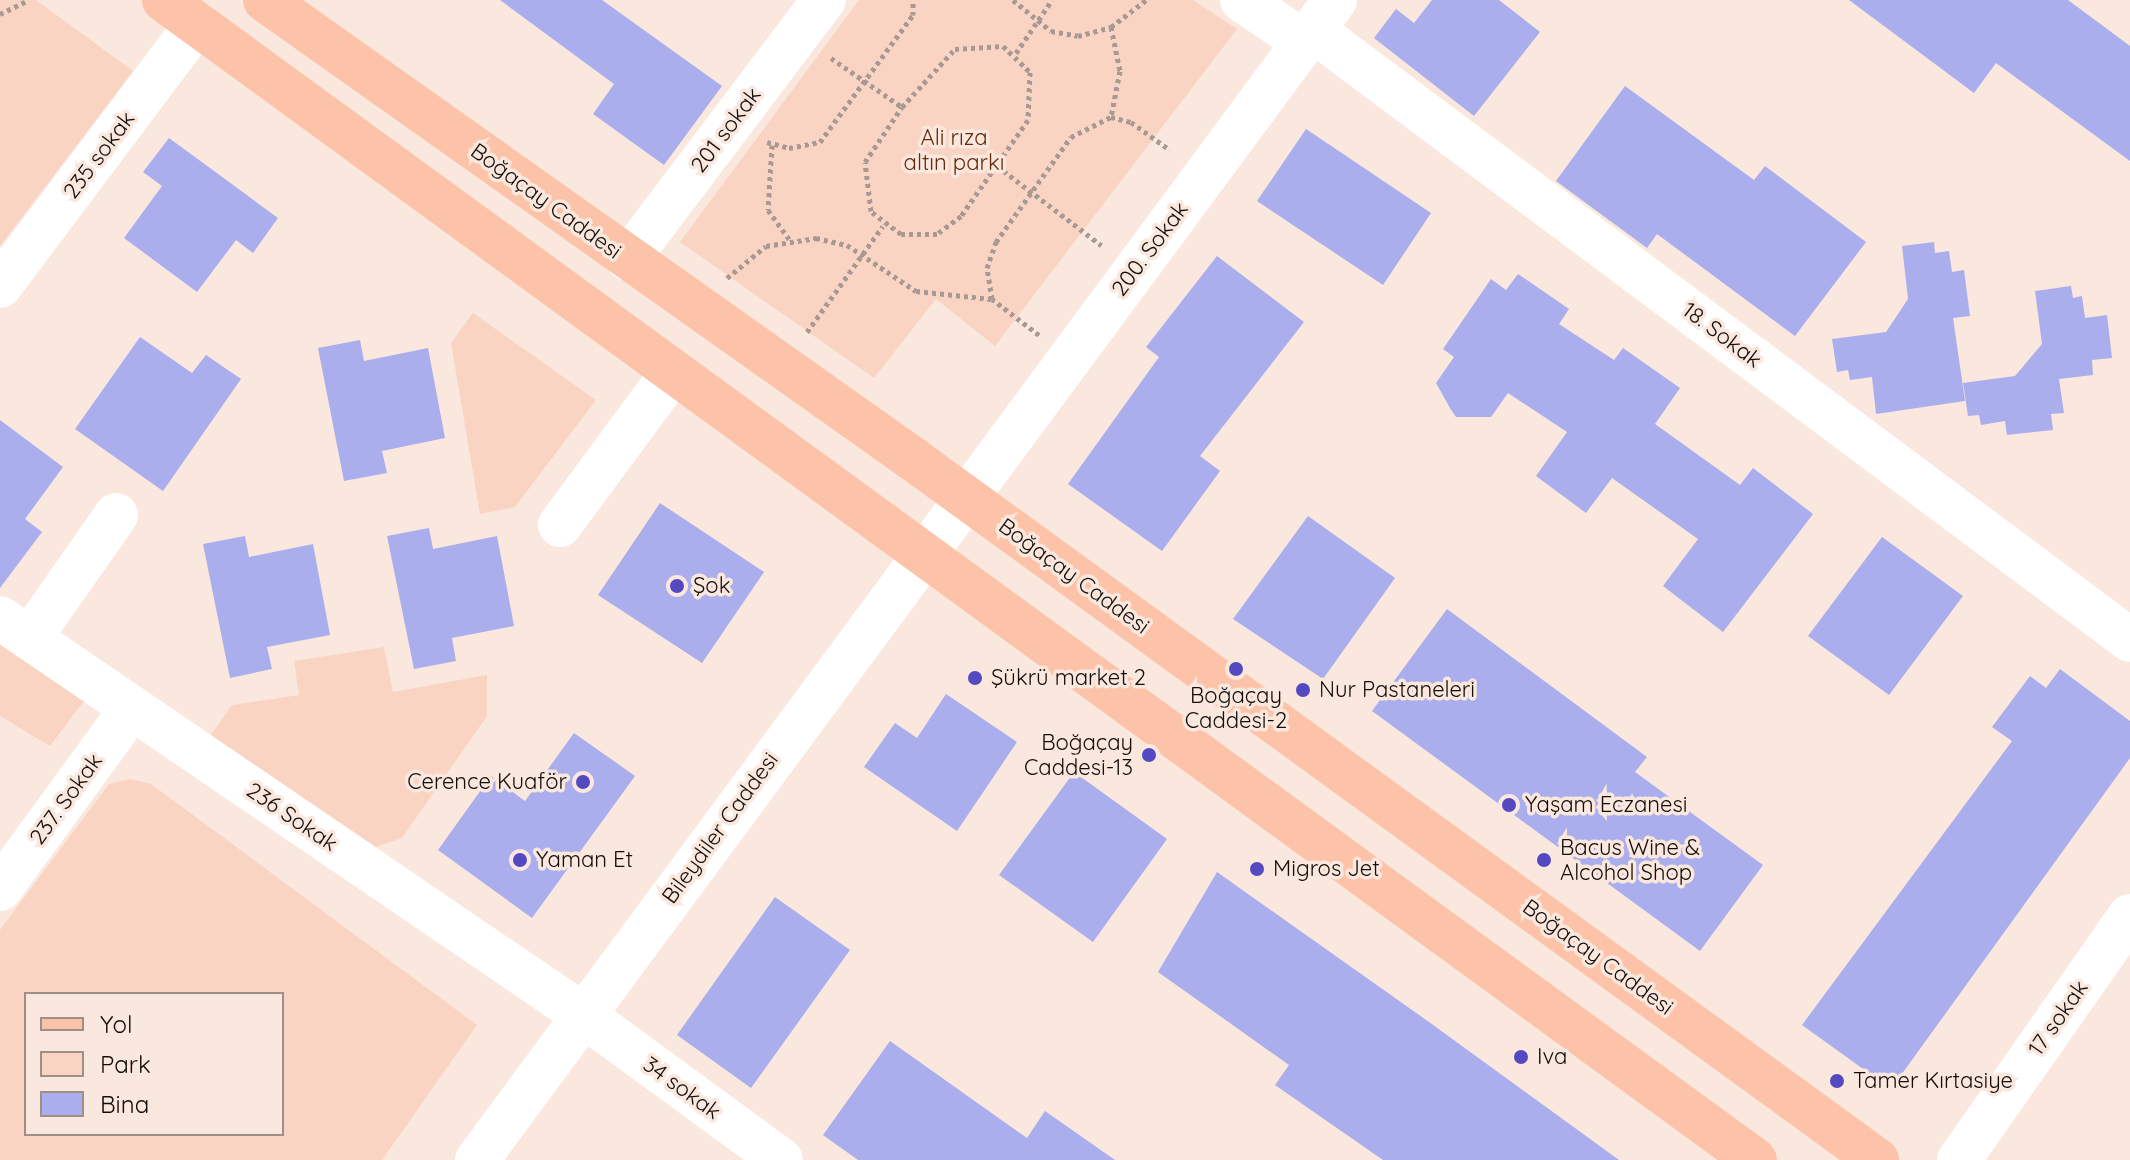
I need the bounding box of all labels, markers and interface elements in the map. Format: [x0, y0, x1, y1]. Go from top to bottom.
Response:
street label: 201 sokak [685, 82, 767, 178]
street label: 235 sokak [58, 106, 140, 204]
park label: Ali rıza altın parkı [904, 124, 1004, 176]
street label: Boğaçay Caddesi [466, 138, 626, 264]
street label: 200. Sokak [1106, 197, 1194, 301]
street label: 18. Sokak [1677, 297, 1767, 373]
street label: Boğaçay Caddesi [994, 513, 1154, 639]
place label: Şok [693, 573, 730, 599]
marker: Şok [668, 577, 686, 595]
marker: Boğaçay Caddesi-2 [1227, 660, 1245, 678]
place label: Şükrü market 2 [991, 665, 1146, 691]
marker: Şükrü market 2 [966, 669, 984, 687]
place label: Nur Pastaneleri [1319, 677, 1475, 703]
marker: Nur Pastaneleri [1294, 681, 1312, 699]
place label: Boğaçay Caddesi-2 [1185, 682, 1287, 734]
place label: Boğaçay Caddesi-13 [1024, 729, 1133, 780]
marker: Boğaçay Caddesi-13 [1140, 746, 1158, 764]
street label: Bileydiler Caddesi [656, 747, 784, 909]
street label: 237. Sokak [24, 748, 108, 850]
place label: Cerence Kuaför [407, 769, 567, 795]
marker: Cerence Kuaför [574, 773, 592, 791]
street label: 236 Sokak [242, 777, 342, 857]
place label: Yaşam Eczanesi [1525, 792, 1687, 818]
marker: Yaşam Eczanesi [1500, 796, 1518, 814]
place label: Bacus Wine & Alcohol Shop [1560, 834, 1700, 886]
place label: Yaman Et [536, 847, 633, 873]
marker: Yaman Et [511, 851, 529, 869]
marker: Bacus Wine & Alcohol Shop [1535, 851, 1553, 869]
place label: Migros Jet [1273, 856, 1380, 882]
marker: Migros Jet [1248, 860, 1266, 878]
street label: Boğaçay Caddesi [1518, 894, 1678, 1020]
street label: 17 sokak [2023, 975, 2093, 1061]
legend [24, 992, 284, 1136]
text: Yol [100, 1009, 132, 1039]
place label: Iva [1537, 1044, 1567, 1070]
marker: Iva [1512, 1048, 1530, 1066]
text: Park [100, 1049, 151, 1079]
street label: 34 sokak [638, 1051, 726, 1125]
place label: Tamer Kırtasiye [1853, 1068, 2013, 1094]
marker: Tamer Kırtasiye [1828, 1072, 1846, 1090]
text: Bina [100, 1089, 149, 1119]

